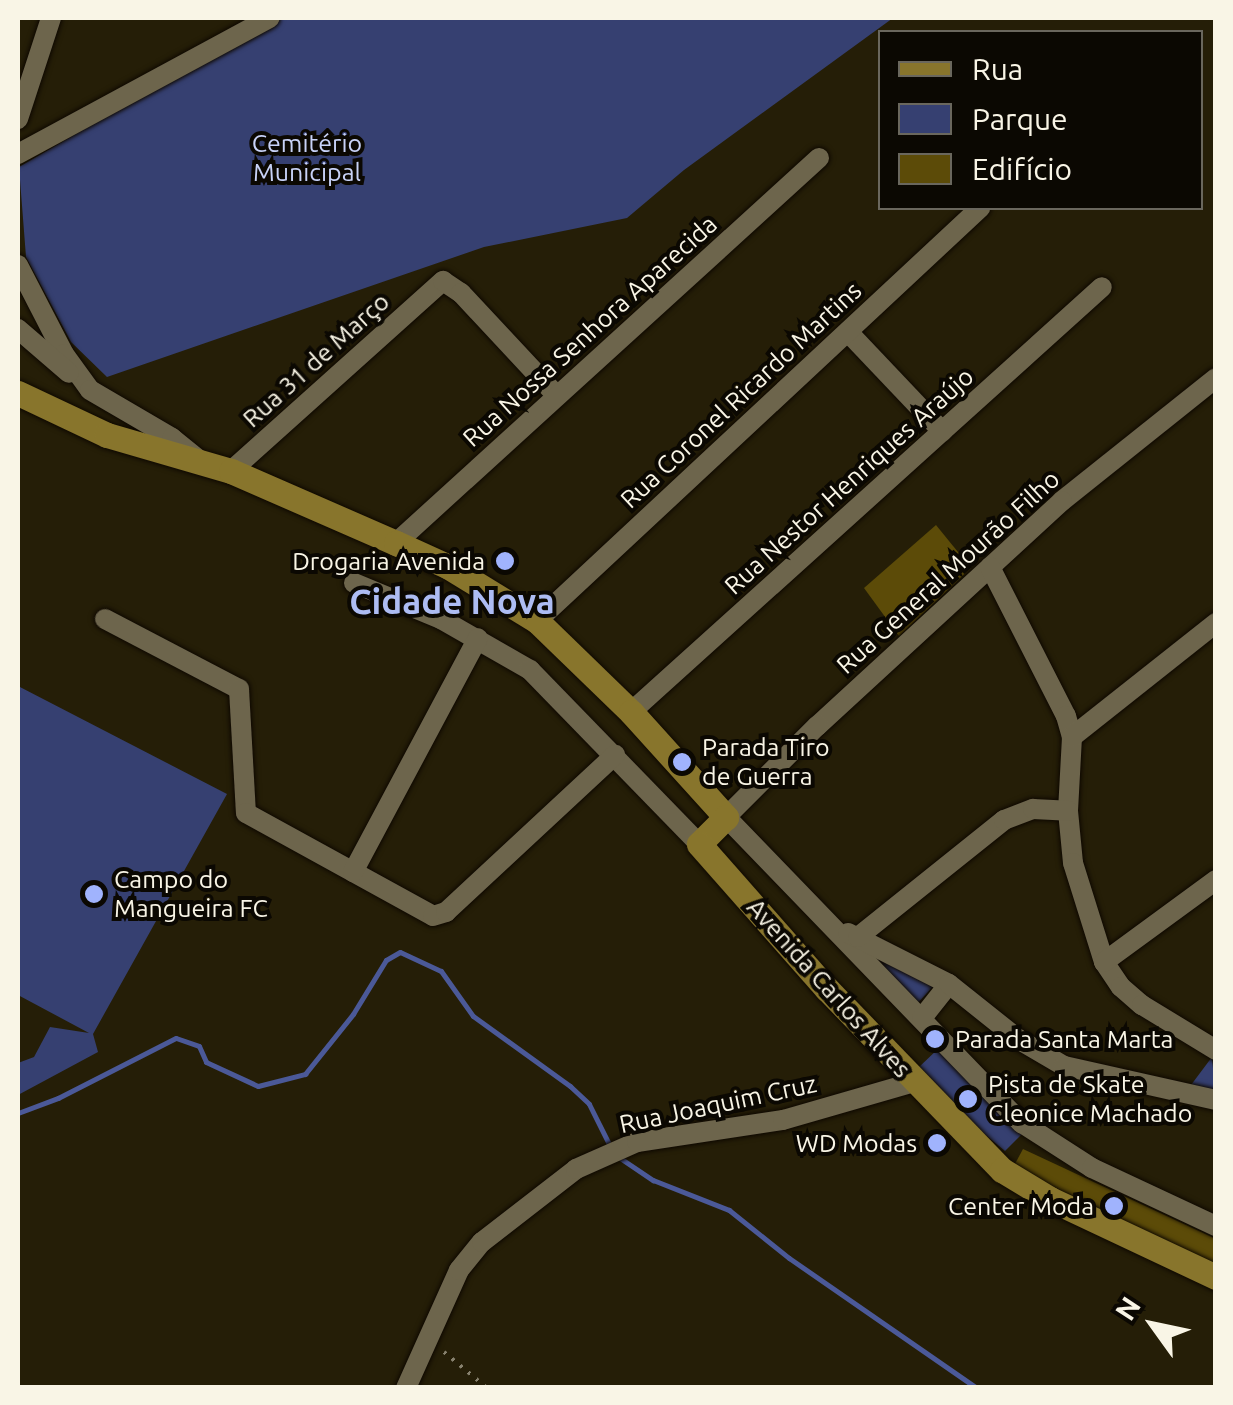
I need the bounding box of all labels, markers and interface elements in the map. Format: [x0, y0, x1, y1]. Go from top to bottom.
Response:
legend [878, 30, 1203, 210]
text: Rua [972, 52, 1023, 86]
text: Parque [972, 102, 1068, 136]
park label: Cemitério Municipal [252, 129, 362, 188]
text: Edifício [972, 152, 1072, 186]
street label: Rua Nossa Senhora Aparecida [457, 209, 723, 453]
street label: Rua Coronel Ricardo Martins [614, 275, 868, 515]
street label: Rua 31 de Março [237, 286, 395, 434]
street label: Rua Nestor Henriques Araújo [718, 361, 980, 601]
street label: Rua General Mourão Filho [830, 464, 1066, 680]
place label: Drogaria Avenida [292, 546, 485, 576]
marker: Drogaria Avenida [494, 550, 516, 572]
district label: Cidade Nova [349, 580, 555, 622]
place label: Parada Tiro de Guerra [702, 733, 830, 792]
marker: Parada Tiro de Guerra [671, 751, 693, 773]
place label: Campo do Mangueira FC [114, 865, 268, 924]
marker: Campo do Mangueira FC [83, 883, 105, 905]
street label: Avenida Carlos Alves [741, 892, 917, 1084]
place label: Parada Santa Marta [955, 1024, 1173, 1054]
marker: Parada Santa Marta [924, 1028, 946, 1050]
street label: Rua Joaquim Cruz [617, 1068, 819, 1140]
place label: Pista de Skate Cleonice Machado [988, 1070, 1192, 1129]
marker: Pista de Skate Cleonice Machado [957, 1088, 979, 1110]
place label: WD Modas [796, 1128, 917, 1158]
marker: WD Modas [926, 1132, 948, 1154]
place label: Center Moda [948, 1191, 1094, 1221]
marker: Center Moda [1103, 1195, 1125, 1217]
north arrow [1103, 1275, 1203, 1375]
text: N [1109, 1291, 1146, 1326]

